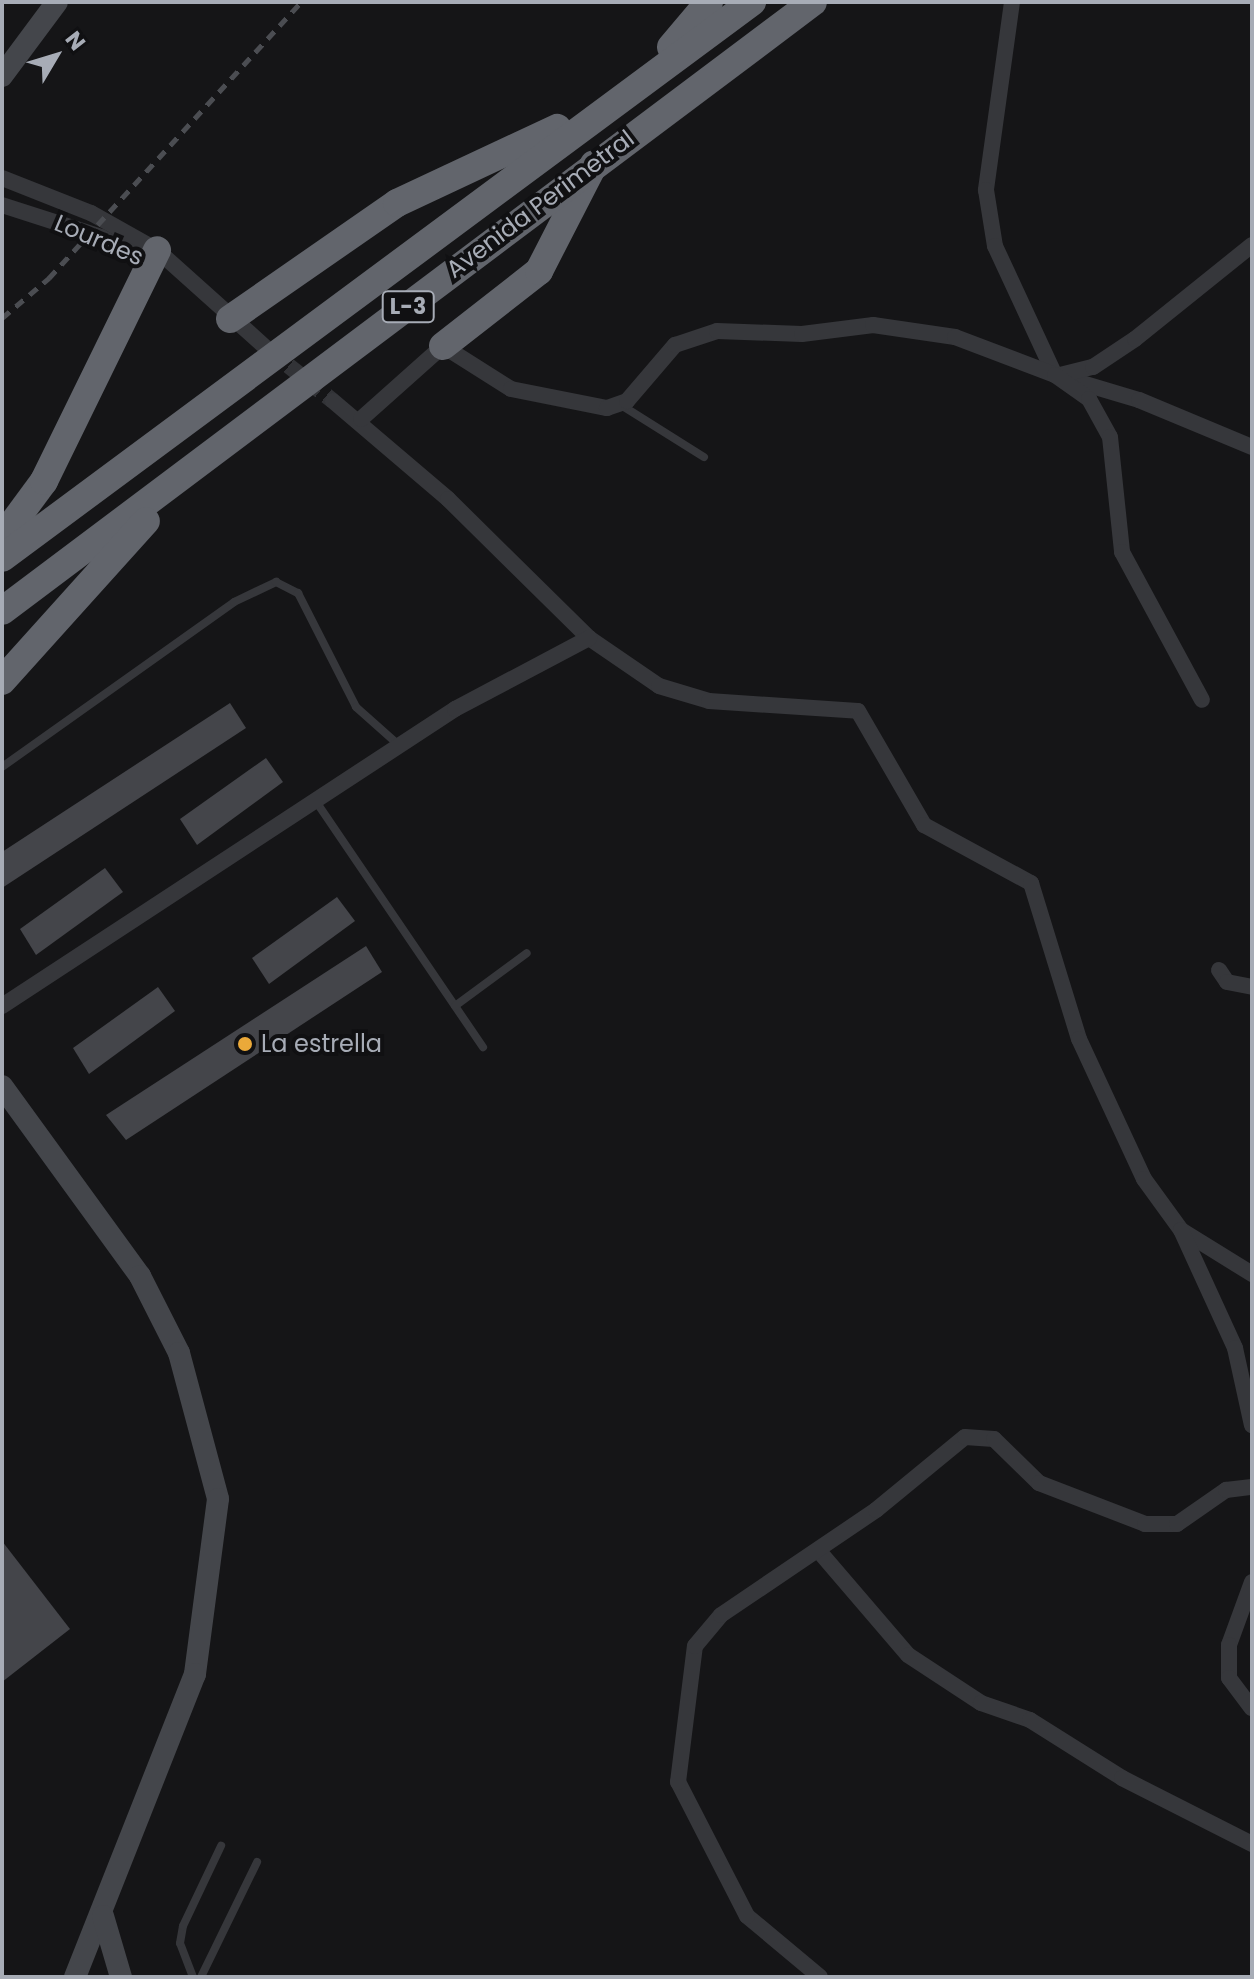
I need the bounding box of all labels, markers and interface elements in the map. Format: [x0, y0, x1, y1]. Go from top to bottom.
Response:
north arrow [16, 16, 96, 96]
text: N [58, 25, 93, 57]
street label: Avenida Perimetral [440, 124, 640, 284]
street label: Lourdes [50, 208, 148, 272]
road number: L-3 [380, 289, 436, 325]
place label: La estrella [261, 1030, 382, 1058]
marker: La estrella [236, 1035, 254, 1053]

